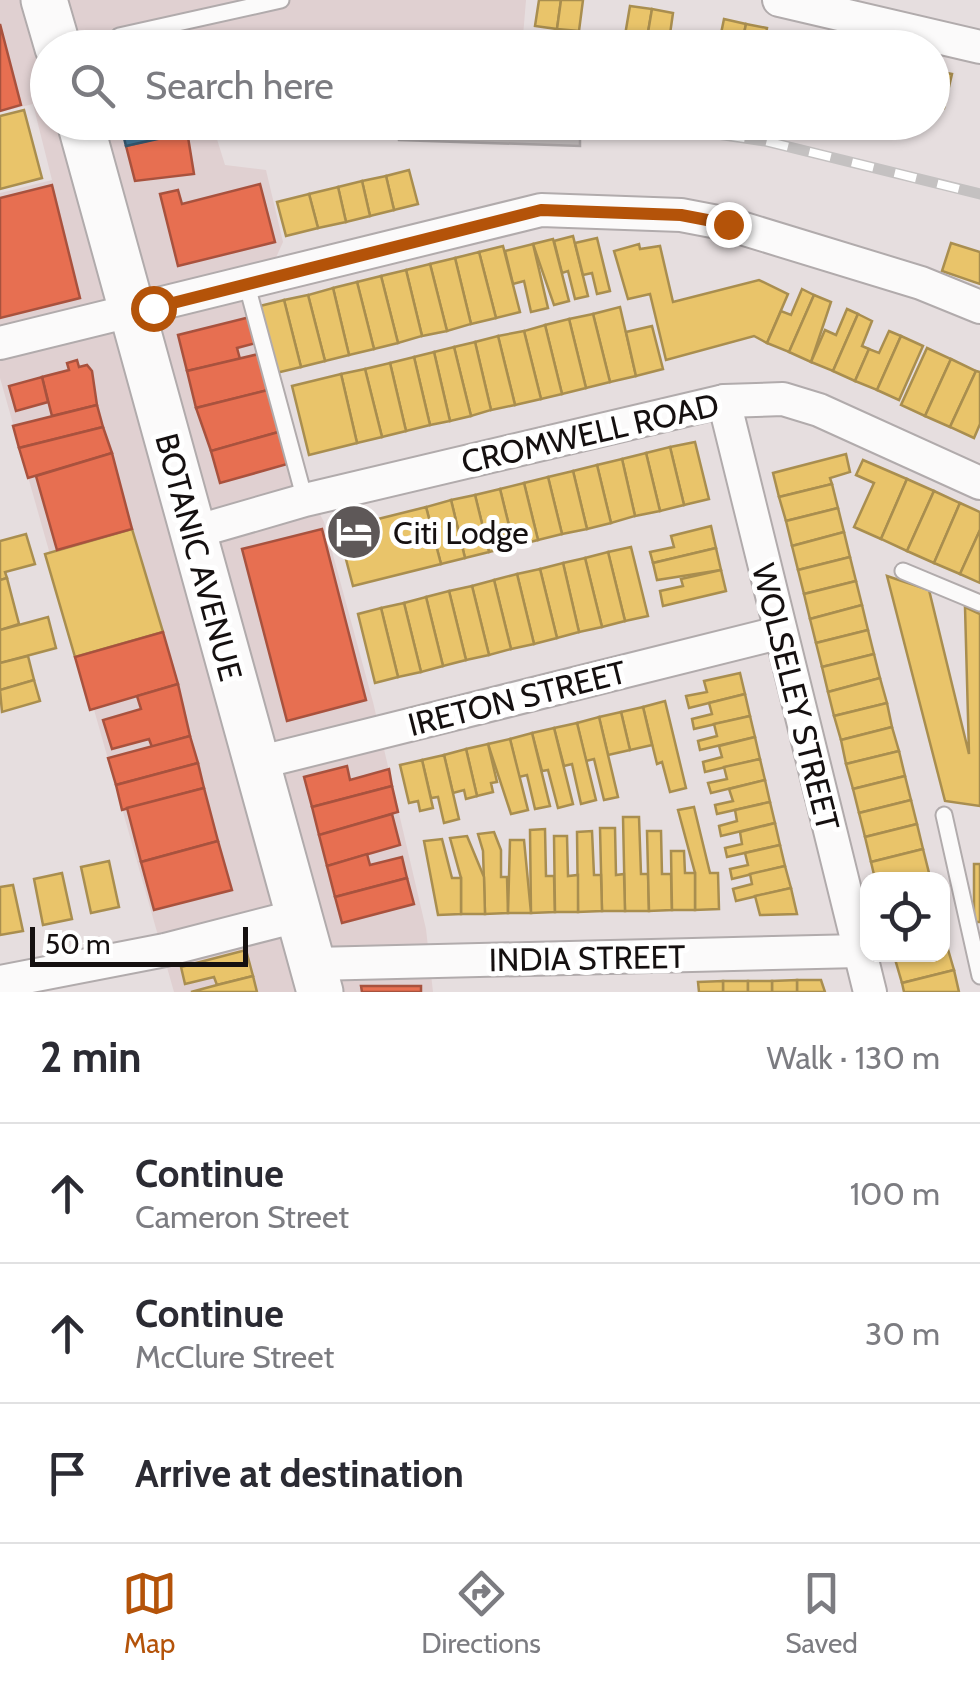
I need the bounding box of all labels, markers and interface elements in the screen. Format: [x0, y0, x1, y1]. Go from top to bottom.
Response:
search box [30, 30, 950, 140]
icon: search [65, 58, 120, 113]
text: Search here [145, 62, 334, 109]
route end [706, 202, 752, 248]
route start [131, 286, 177, 332]
street label: CROMWELL ROAD [458, 384, 722, 482]
street label: BOTANIC AVENUE [147, 429, 251, 685]
hotel icon: Citi Lodge [324, 502, 384, 562]
place label: Citi Lodge [393, 513, 529, 552]
street label: WOLSELEY STREET [744, 559, 848, 835]
street label: IRETON STREET [404, 652, 630, 744]
map controls [860, 872, 950, 962]
button: locate [860, 872, 950, 962]
scale bar [30, 922, 248, 966]
text: 50 m [45, 927, 111, 961]
street label: INDIA STREET [488, 937, 686, 979]
text: 2 min [40, 1031, 141, 1083]
text: Walk · 130 m [766, 1038, 940, 1077]
text: Continue [135, 1150, 284, 1197]
icon: ahead [40, 1166, 95, 1221]
text: 100 m [850, 1174, 940, 1213]
text: Cameron Street [135, 1197, 349, 1236]
text: Continue [135, 1290, 284, 1337]
icon: ahead [40, 1306, 95, 1361]
text: 30 m [865, 1314, 940, 1353]
text: McClure Street [135, 1337, 334, 1376]
icon: arrive [40, 1446, 95, 1501]
text: Arrive at destination [135, 1450, 464, 1497]
tab: Map [122, 1566, 177, 1660]
tab: Directions [421, 1566, 541, 1660]
tab: Saved [785, 1566, 858, 1660]

